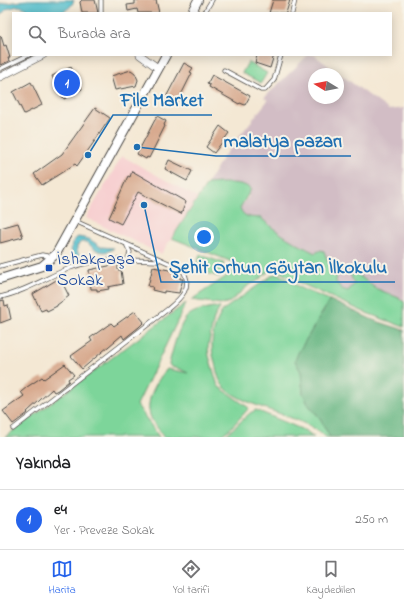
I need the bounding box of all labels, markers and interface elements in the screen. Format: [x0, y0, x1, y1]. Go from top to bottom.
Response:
search box [12, 12, 392, 56]
icon: search [26, 23, 48, 45]
text: Burada ara [58, 23, 131, 45]
pin: 1 [54, 68, 80, 98]
north arrow [308, 68, 344, 104]
callout: File Market [113, 84, 212, 115]
text: File Market [119, 88, 204, 115]
callout: malatya pazarı [216, 125, 351, 156]
text: malatya pazarı [224, 129, 342, 158]
your location [194, 227, 214, 247]
place label: İshakpaşa Sokak [57, 247, 135, 294]
callout: Şehit Orhun Göytan İlkokulu [161, 251, 395, 282]
text: Şehit Orhun Göytan İlkokulu [169, 255, 387, 284]
marker: İshakpaşa Sokak [44, 263, 54, 273]
text: Yakında [16, 451, 71, 476]
text: e4 [54, 499, 67, 521]
text: 1 [27, 510, 31, 529]
text: 250 m [355, 510, 388, 529]
text: Yer · Preveze Sokak [54, 521, 155, 540]
tab: Harita [48, 558, 76, 598]
tab: Yol tarifi [173, 558, 209, 598]
tab: Kaydedilen [306, 558, 356, 598]

